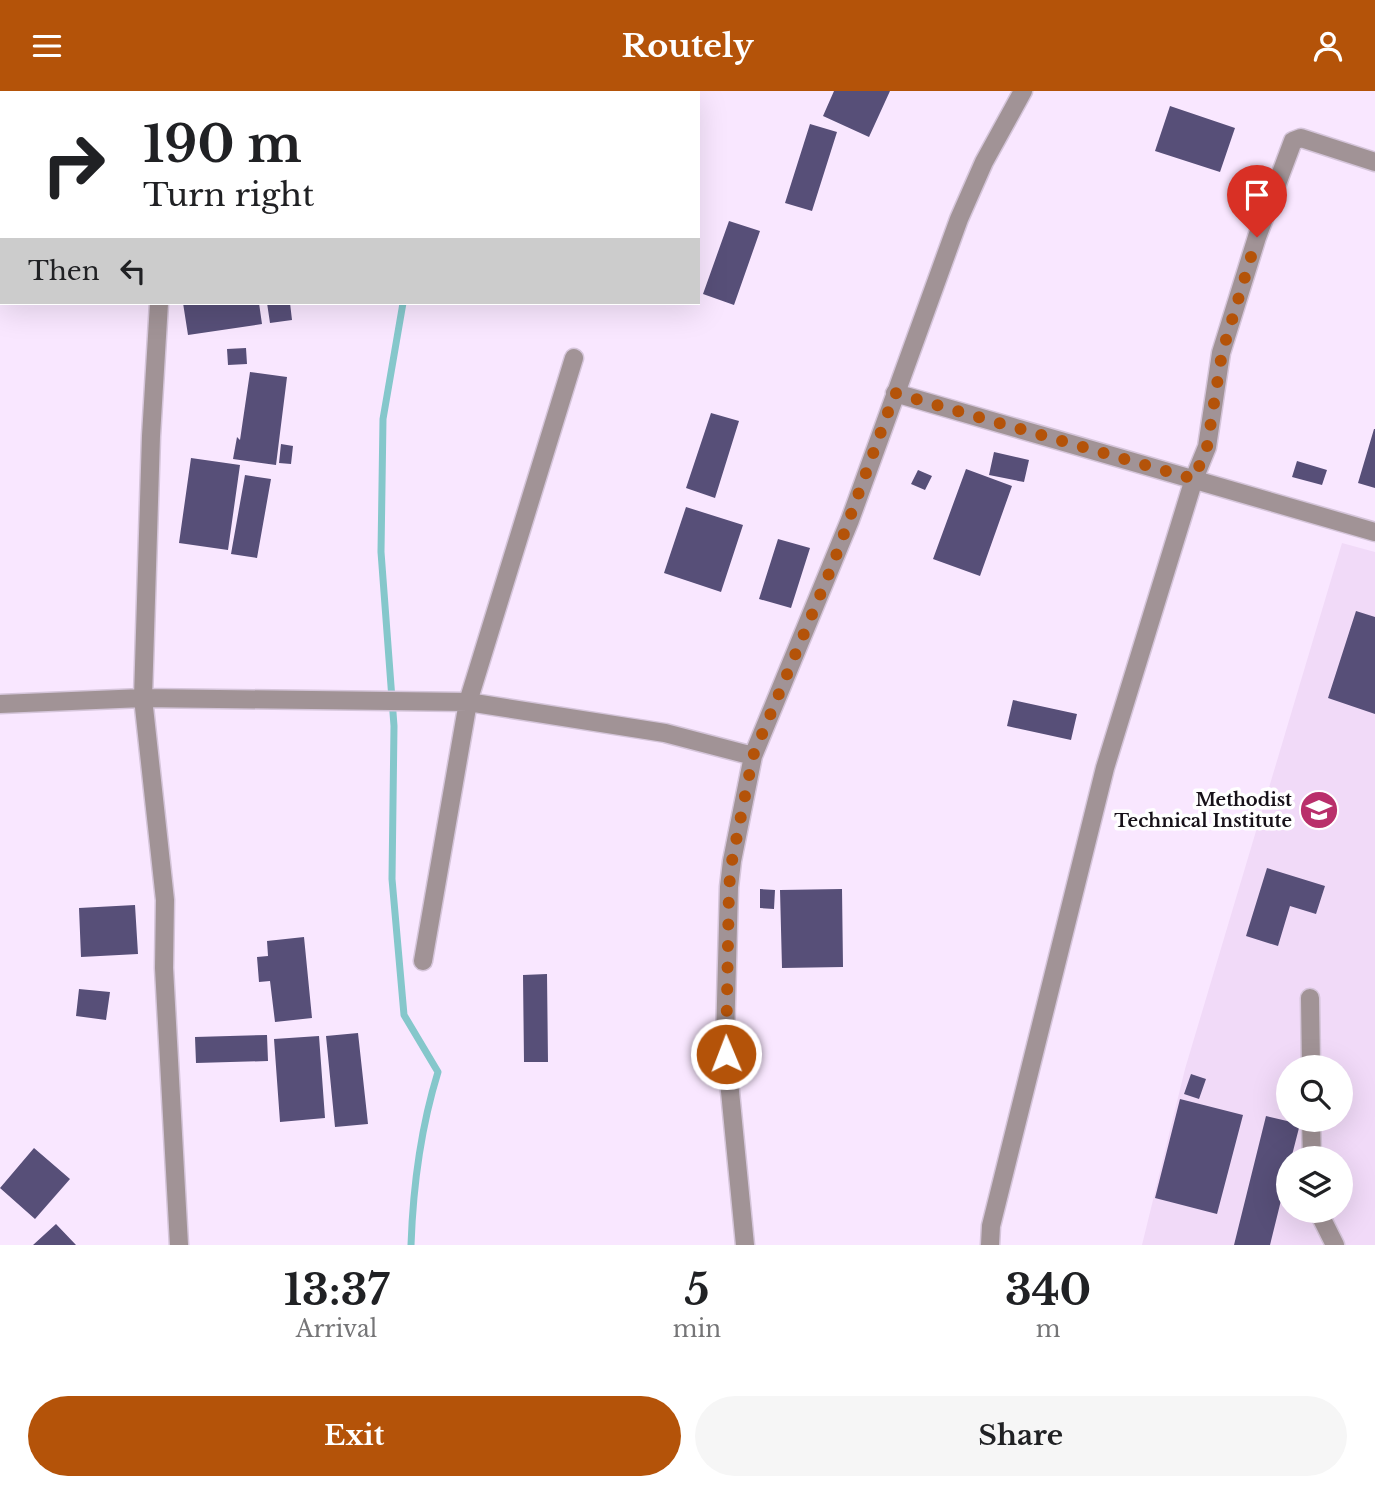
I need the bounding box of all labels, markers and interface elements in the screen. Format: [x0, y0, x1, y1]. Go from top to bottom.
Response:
text: Routely [621, 26, 754, 66]
icon: menu [28, 27, 66, 65]
icon: person [1309, 27, 1347, 65]
text: 190 m [143, 114, 302, 175]
icon: right [28, 119, 119, 210]
pin [1227, 165, 1287, 237]
text: Turn right [143, 175, 314, 215]
icon: arrive [1238, 176, 1276, 214]
icon: left [114, 252, 152, 290]
text: Then [28, 255, 100, 287]
place label: Methodist Technical Institute [1114, 789, 1292, 832]
school or university icon: Methodist Technical Institute [1298, 789, 1340, 831]
position arrow [689, 1017, 763, 1091]
map controls [1276, 1055, 1353, 1223]
button: search [1276, 1055, 1353, 1132]
button: layers [1276, 1146, 1353, 1223]
text: 13:37 [284, 1264, 389, 1316]
text: 5 [685, 1264, 710, 1316]
text: 340 [1005, 1264, 1091, 1316]
text: Arrival [296, 1315, 377, 1343]
text: min [673, 1315, 721, 1343]
text: m [1036, 1315, 1060, 1343]
button: Exit [28, 1396, 681, 1476]
button: Share [695, 1396, 1347, 1476]

